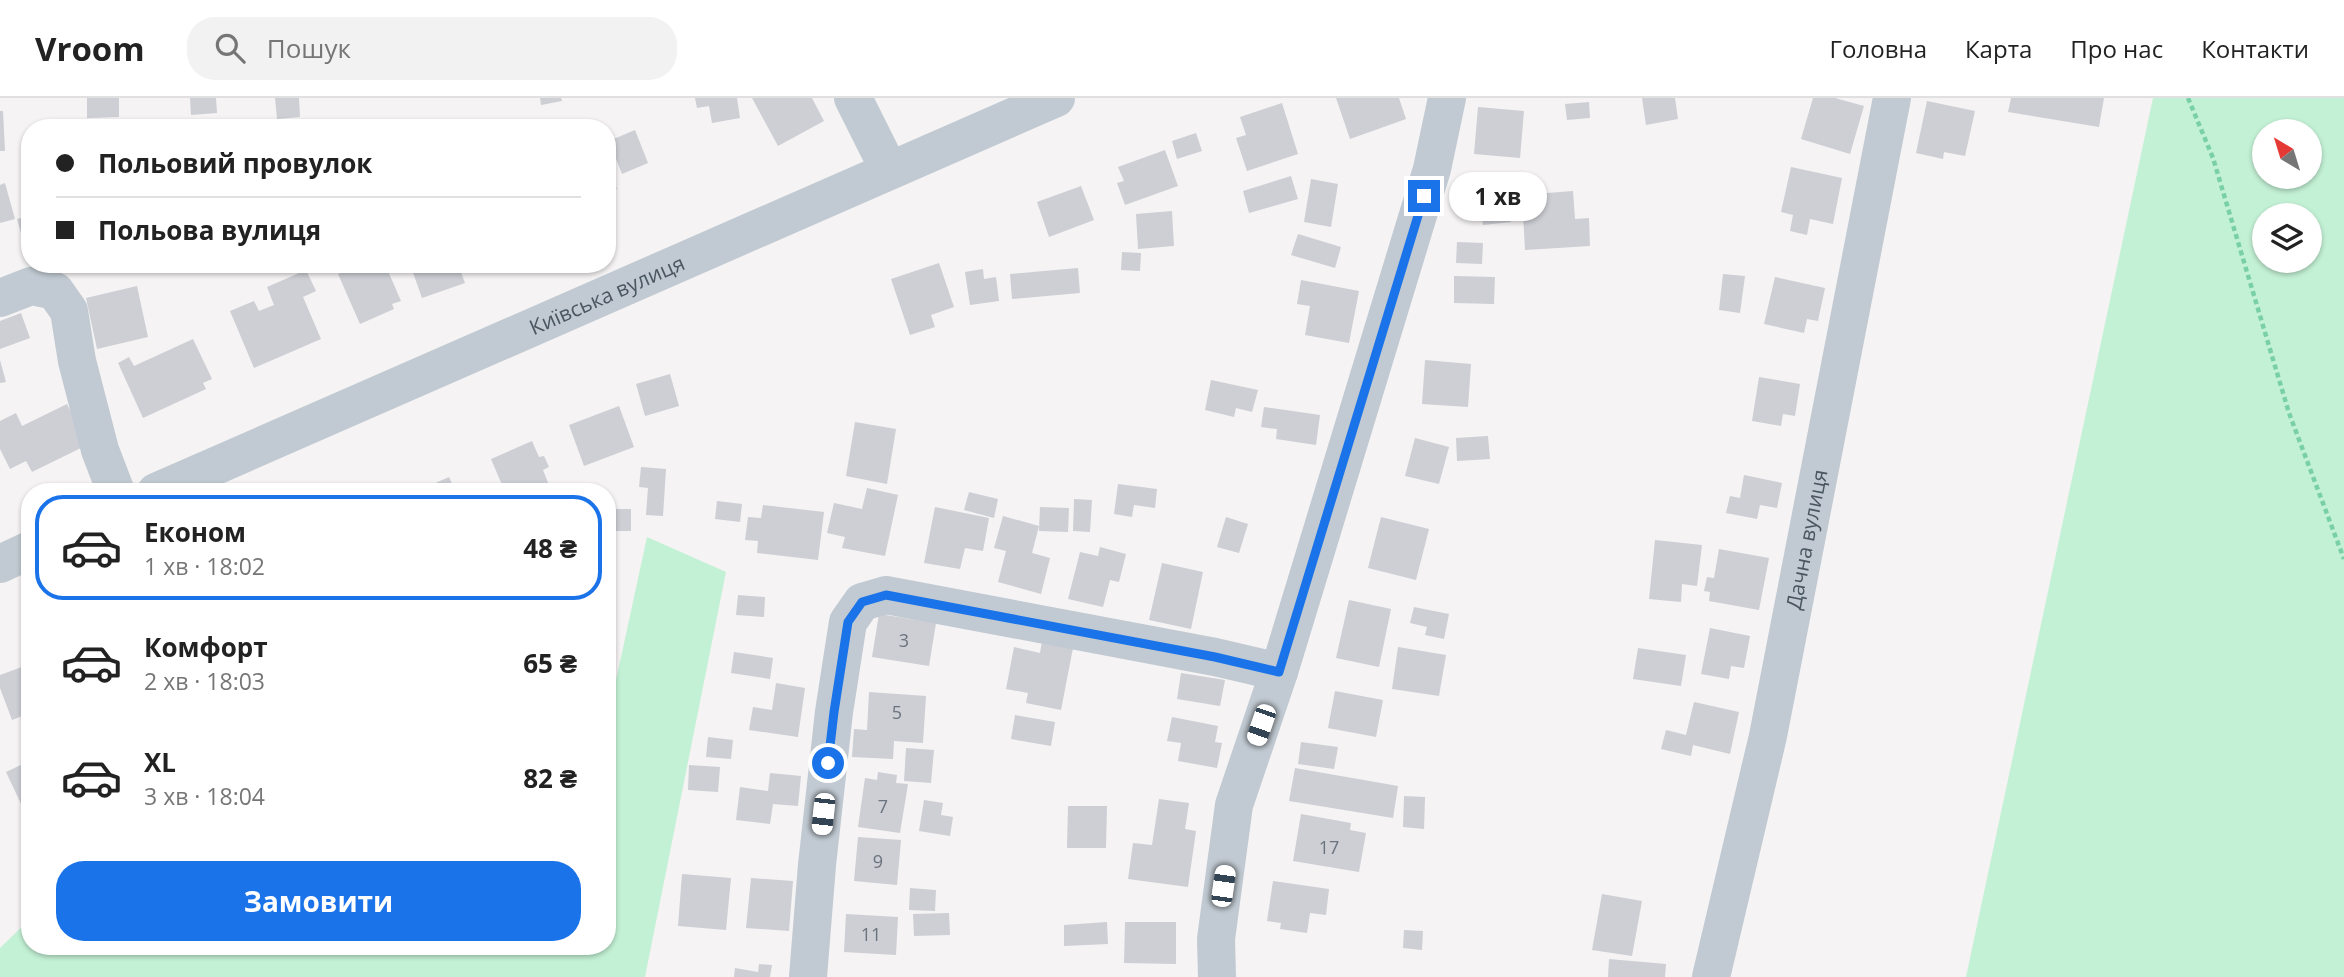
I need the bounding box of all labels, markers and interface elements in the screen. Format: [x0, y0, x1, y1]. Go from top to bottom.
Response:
search box [187, 17, 677, 80]
text: Vroom [35, 26, 145, 71]
icon: search [211, 29, 249, 67]
text: Пошук [267, 30, 351, 66]
text: Головна [1830, 32, 1927, 65]
text: Карта [1965, 32, 2032, 65]
text: Про нас [2070, 32, 2163, 65]
text: Контакти [2201, 32, 2309, 65]
north arrow [2252, 119, 2322, 189]
map controls [2252, 119, 2322, 273]
text: Польовий провулок [98, 145, 372, 181]
callout: 1 хв [1448, 172, 1546, 220]
route end [1408, 180, 1440, 212]
text: 1 хв [1475, 180, 1521, 212]
button: layers [2252, 203, 2322, 273]
text: Польова вулиця [98, 212, 321, 248]
street label: Київська вулиця [525, 248, 689, 341]
street label: Дачна вулиця [1779, 467, 1834, 612]
text: Економ [144, 514, 246, 550]
icon: car [60, 516, 123, 579]
text: 48 ₴ [523, 530, 577, 566]
text: 1 хв · 18:02 [144, 550, 265, 582]
house number: 3 [899, 628, 909, 652]
text: Комфорт [144, 629, 268, 665]
icon: car [60, 631, 123, 694]
text: 65 ₴ [523, 645, 577, 681]
text: 2 хв · 18:03 [144, 665, 265, 697]
house number: 5 [892, 700, 902, 724]
car [1245, 702, 1278, 748]
text: XL [144, 744, 176, 780]
icon: car [60, 746, 123, 809]
route start [812, 747, 844, 779]
text: 82 ₴ [523, 760, 577, 796]
text: 3 хв · 18:04 [144, 780, 265, 812]
car [811, 792, 836, 836]
house number: 7 [878, 794, 888, 818]
house number: 17 [1319, 835, 1339, 859]
house number: 9 [873, 849, 883, 873]
button: Замовити [56, 861, 581, 941]
car [1210, 864, 1237, 908]
house number: 11 [861, 922, 881, 946]

